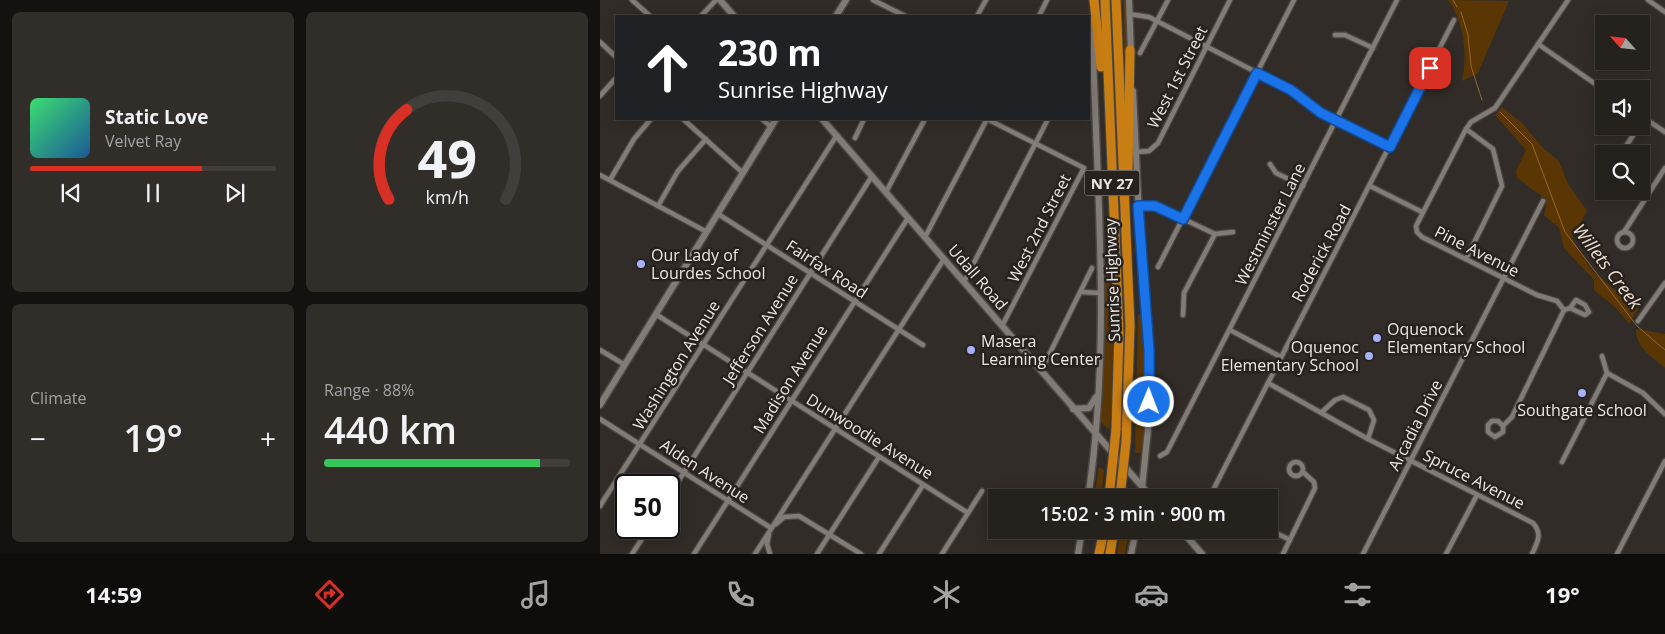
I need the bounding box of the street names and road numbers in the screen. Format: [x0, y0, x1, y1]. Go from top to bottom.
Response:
street label: West 1st Street [1142, 22, 1212, 132]
street label: Westminster Lane [1230, 159, 1310, 289]
street label: West 2nd Street [1002, 170, 1076, 286]
road number: NY 27 [1084, 170, 1140, 196]
street label: Roderick Road [1286, 200, 1356, 306]
street label: Sunrise Highway [1099, 217, 1125, 342]
street label: Pine Avenue [1431, 220, 1523, 282]
street label: Fairfax Road [782, 235, 872, 303]
street label: Udall Road [943, 239, 1013, 315]
street label: Jefferson Avenue [716, 270, 803, 390]
street label: Washington Avenue [627, 296, 725, 434]
street label: Madison Avenue [748, 321, 832, 437]
street label: Arcadia Drive [1383, 376, 1447, 474]
street label: Dunwoodie Avenue [802, 388, 938, 484]
street label: Alden Avenue [656, 434, 754, 508]
street label: Spruce Avenue [1419, 444, 1529, 514]

